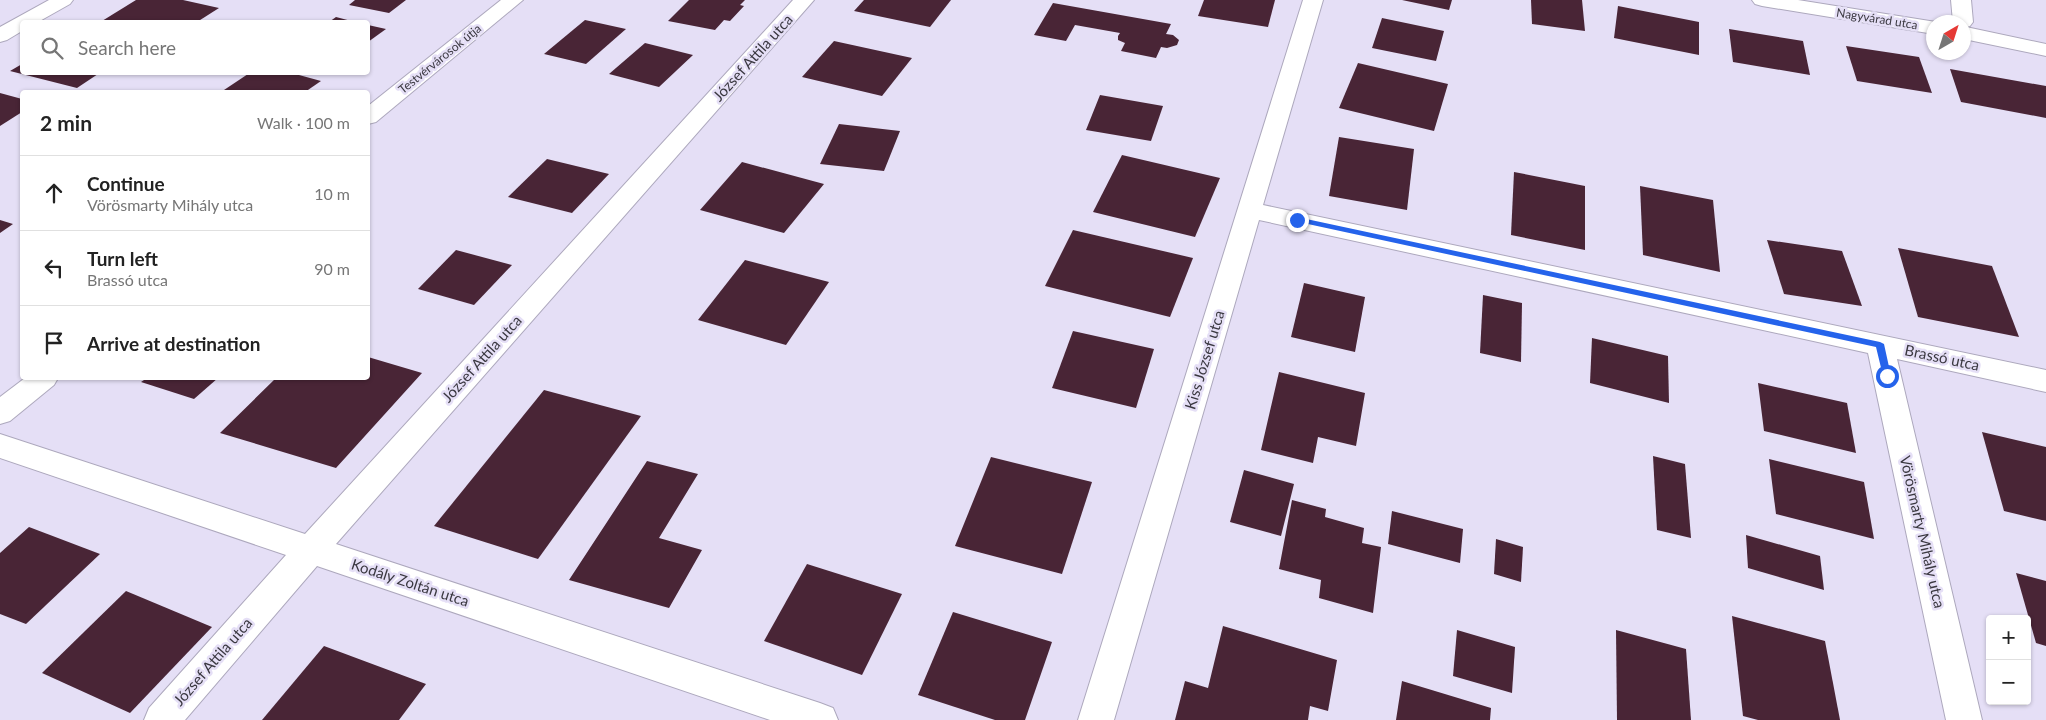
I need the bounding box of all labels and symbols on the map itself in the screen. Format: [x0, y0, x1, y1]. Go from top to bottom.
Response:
street label: Nagyvárad utca [1835, 5, 1919, 32]
street label: József Attila utca [709, 10, 796, 104]
north arrow [1926, 15, 1971, 60]
street label: Testvérvárosok útja [395, 21, 484, 97]
route end [1286, 209, 1309, 232]
street label: Kiss József utca [1180, 308, 1228, 411]
street label: József Attila utca [438, 311, 525, 405]
street label: Brassó utca [1903, 340, 1981, 374]
route start [1876, 365, 1899, 388]
street label: Vörösmarty Mihály utca [1897, 454, 1949, 610]
street label: Kodály Zoltán utca [349, 555, 471, 610]
street label: József Attila utca [169, 614, 255, 709]

